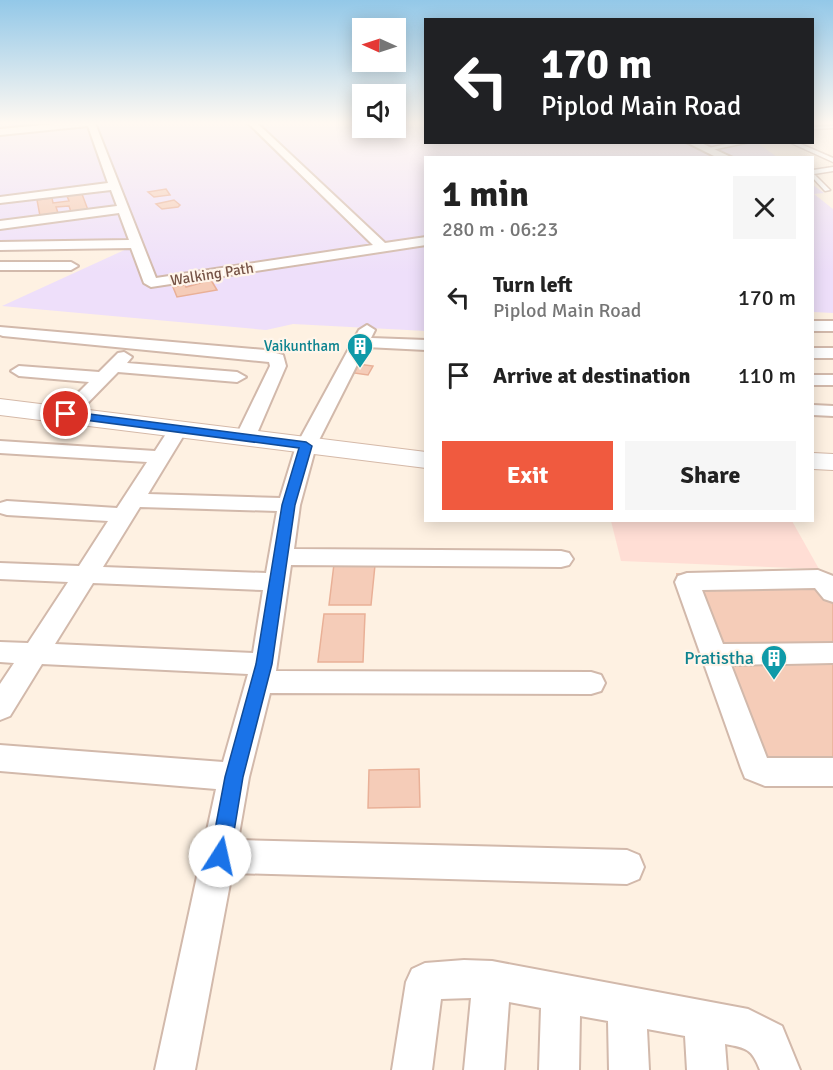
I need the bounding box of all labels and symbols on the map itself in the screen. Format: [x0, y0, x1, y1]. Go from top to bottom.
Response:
north arrow [352, 18, 406, 72]
street label: Walking Path [169, 259, 255, 289]
building icon: Vaikuntham [345, 331, 375, 369]
place label: Vaikuntham [264, 337, 340, 355]
pin [40, 388, 91, 439]
building icon: Pratistha [759, 643, 789, 681]
place label: Pratistha [684, 647, 754, 669]
position arrow [188, 824, 252, 888]

